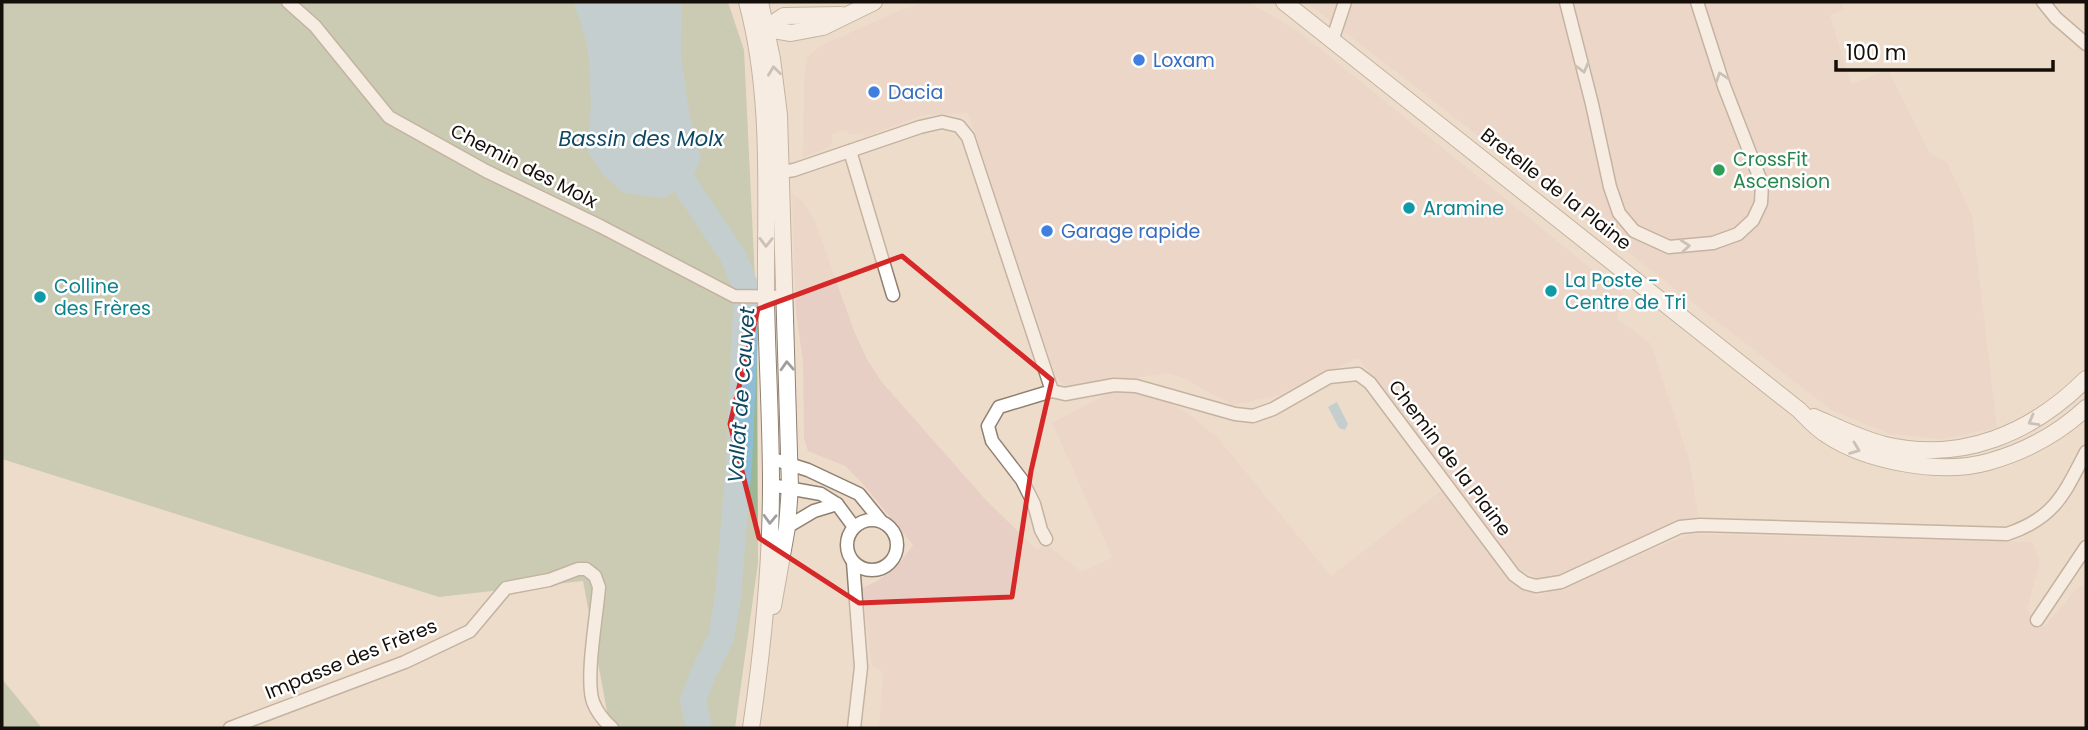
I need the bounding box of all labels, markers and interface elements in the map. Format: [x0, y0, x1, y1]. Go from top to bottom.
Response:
scale bar [1836, 28, 2053, 72]
text: 100 m [1846, 38, 1906, 67]
place label: Loxam [1153, 47, 1215, 74]
marker: Loxam [1131, 52, 1147, 68]
one-way arrow [1575, 62, 1589, 74]
one-way arrow [766, 65, 781, 77]
one-way arrow [1715, 71, 1729, 84]
place label: Dacia [888, 79, 943, 106]
marker: Dacia [866, 84, 882, 100]
street label: Chemin des Molx [446, 117, 602, 215]
street label: Bretelle de la Plaine [1475, 121, 1637, 257]
water label: Bassin des Molx [558, 124, 724, 153]
place label: CrossFit Ascension [1733, 146, 1830, 195]
marker: CrossFit Ascension [1711, 162, 1727, 178]
place label: Aramine [1423, 195, 1504, 222]
marker: Aramine [1401, 200, 1417, 216]
place label: Garage rapide [1061, 218, 1200, 245]
marker: Garage rapide [1039, 223, 1055, 239]
one-way arrow [758, 238, 774, 248]
one-way arrow [1680, 239, 1691, 254]
place label: La Poste - Centre de Tri [1565, 267, 1686, 316]
place label: Colline des Frères [54, 273, 151, 322]
marker: La Poste - Centre de Tri [1543, 283, 1559, 299]
marker: Colline des Frères [32, 289, 48, 305]
water label: Vallat de Cauvet [720, 306, 762, 484]
one-way arrow [779, 360, 794, 371]
street label: Chemin de la Plaine [1382, 374, 1518, 542]
one-way arrow [2028, 413, 2040, 426]
one-way arrow [1848, 440, 1860, 454]
one-way arrow [762, 514, 778, 525]
street label: Impasse des Frères [261, 612, 441, 706]

